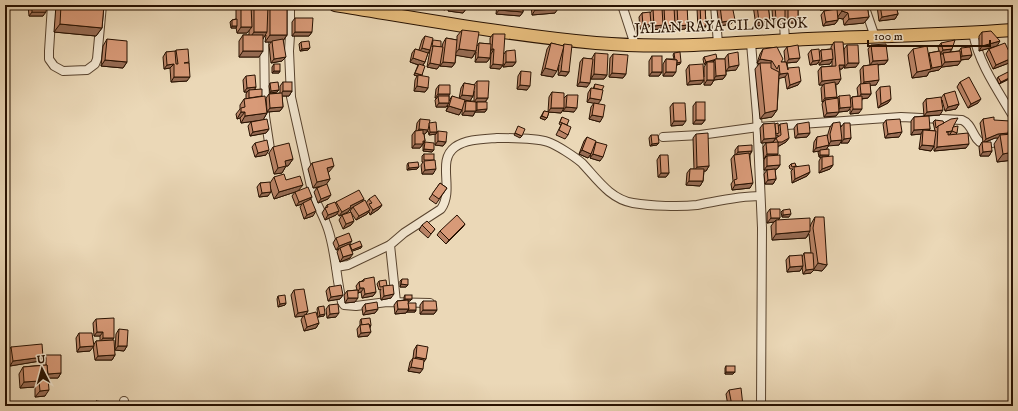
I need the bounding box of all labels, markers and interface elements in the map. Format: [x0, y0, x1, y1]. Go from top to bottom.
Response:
street label: JALAN RAYA CILONGOK [632, 13, 809, 39]
scale bar [868, 22, 990, 48]
text: 100 m [874, 29, 903, 44]
north arrow [22, 349, 62, 389]
text: U [36, 353, 47, 367]

